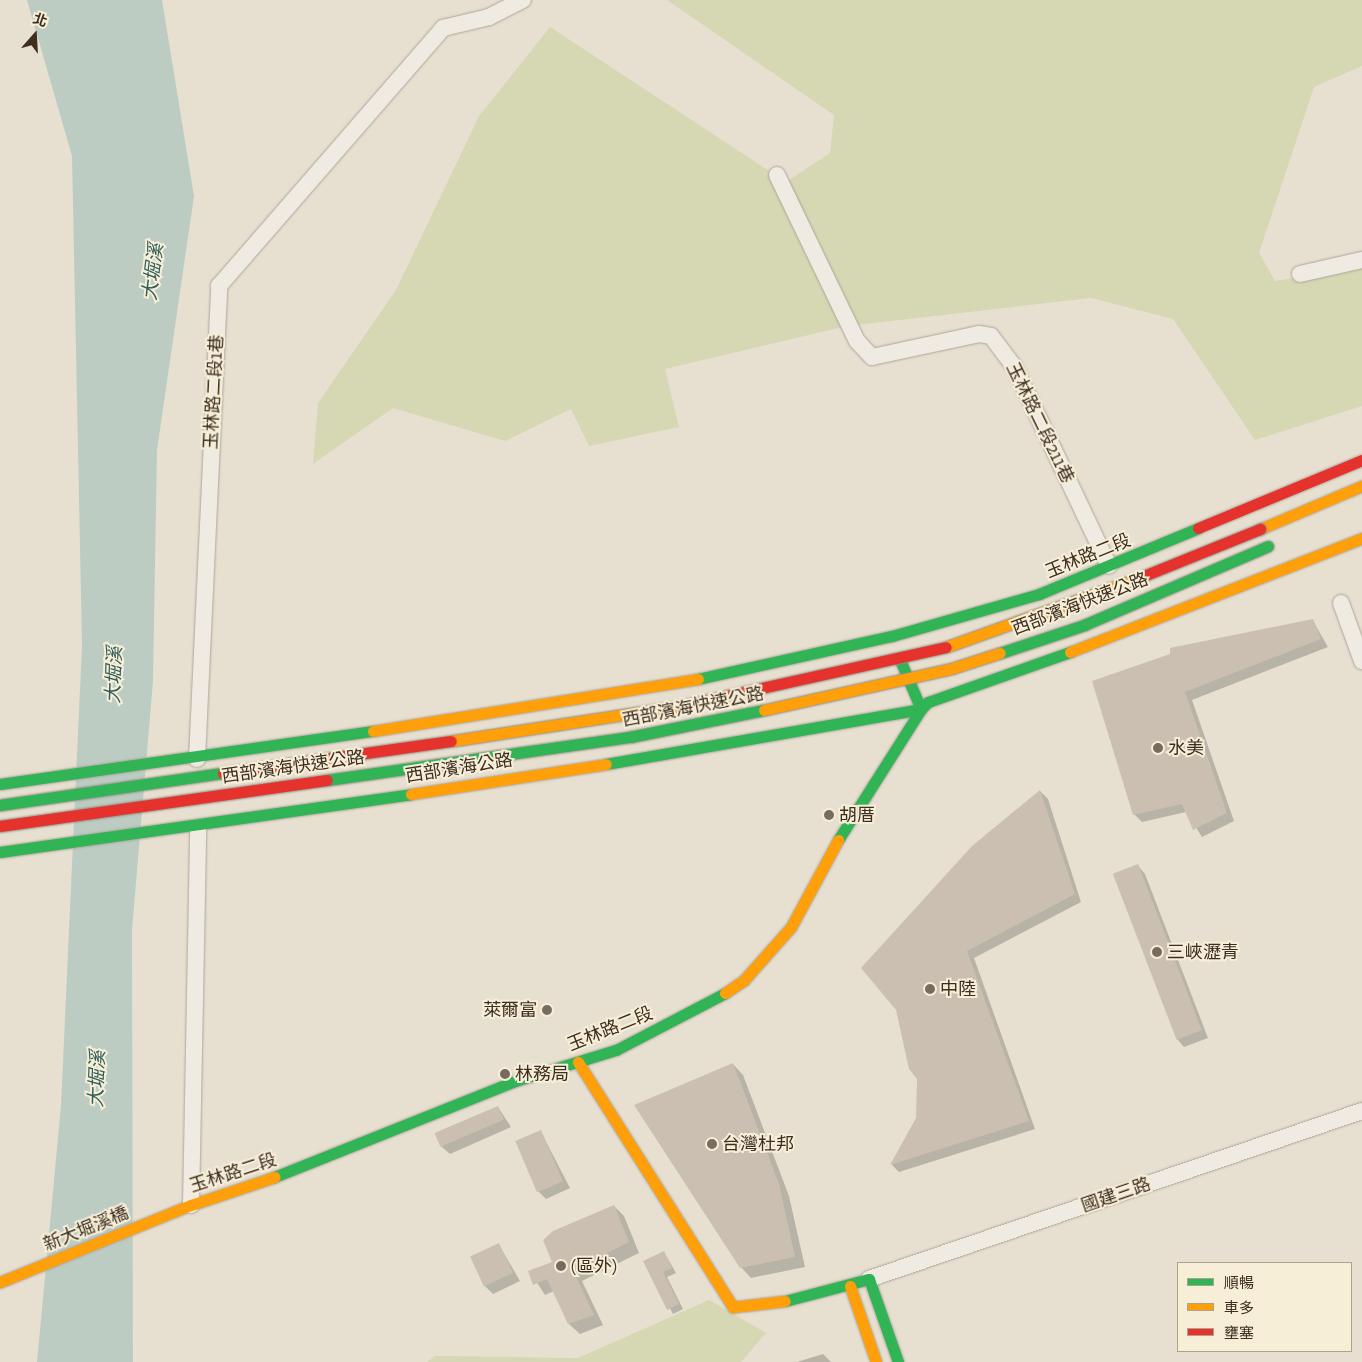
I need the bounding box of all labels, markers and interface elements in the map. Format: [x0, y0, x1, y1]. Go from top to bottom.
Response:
north arrow [10, 10, 60, 60]
text: 北 [31, 10, 49, 31]
water label: 大堀溪 [138, 242, 168, 302]
street label: 玉林路二段1巷 [200, 334, 228, 450]
street label: 玉林路二段211巷 [1002, 359, 1078, 487]
street label: 玉林路二段 [1042, 529, 1134, 583]
street label: 西部濱海快速公路 [1009, 568, 1151, 640]
water label: 大堀溪 [102, 646, 126, 704]
street label: 西部濱海快速公路 [620, 683, 766, 731]
place label: 水美 [1168, 737, 1204, 759]
marker: 水美 [1152, 742, 1164, 754]
street label: 西部濱海快速公路 [220, 746, 366, 788]
street label: 西部濱海公路 [404, 749, 514, 787]
place label: 胡厝 [839, 804, 875, 826]
marker: 胡厝 [823, 809, 835, 821]
place label: 三峽瀝青 [1167, 941, 1239, 963]
marker: 三峽瀝青 [1151, 946, 1163, 958]
place label: 中陸 [940, 978, 976, 1000]
marker: 中陸 [924, 983, 936, 995]
place label: 萊爾富 [483, 999, 537, 1021]
street label: 玉林路二段 [564, 1002, 656, 1056]
marker: 萊爾富 [541, 1004, 553, 1016]
water label: 大堀溪 [85, 1050, 109, 1108]
place label: 林務局 [515, 1063, 569, 1085]
marker: 林務局 [499, 1068, 511, 1080]
place label: 台灣杜邦 [722, 1133, 794, 1155]
marker: 台灣杜邦 [706, 1138, 718, 1150]
street label: 玉林路二段 [187, 1149, 279, 1197]
street label: 國建三路 [1078, 1173, 1154, 1217]
street label: 新大堀溪橋 [40, 1202, 132, 1256]
place label: (區外) [571, 1255, 617, 1277]
marker: (區外) [555, 1260, 567, 1272]
legend [1177, 1262, 1352, 1352]
text: 順暢 [1224, 1274, 1254, 1292]
text: 車多 [1224, 1299, 1254, 1317]
text: 壅塞 [1224, 1324, 1254, 1342]

